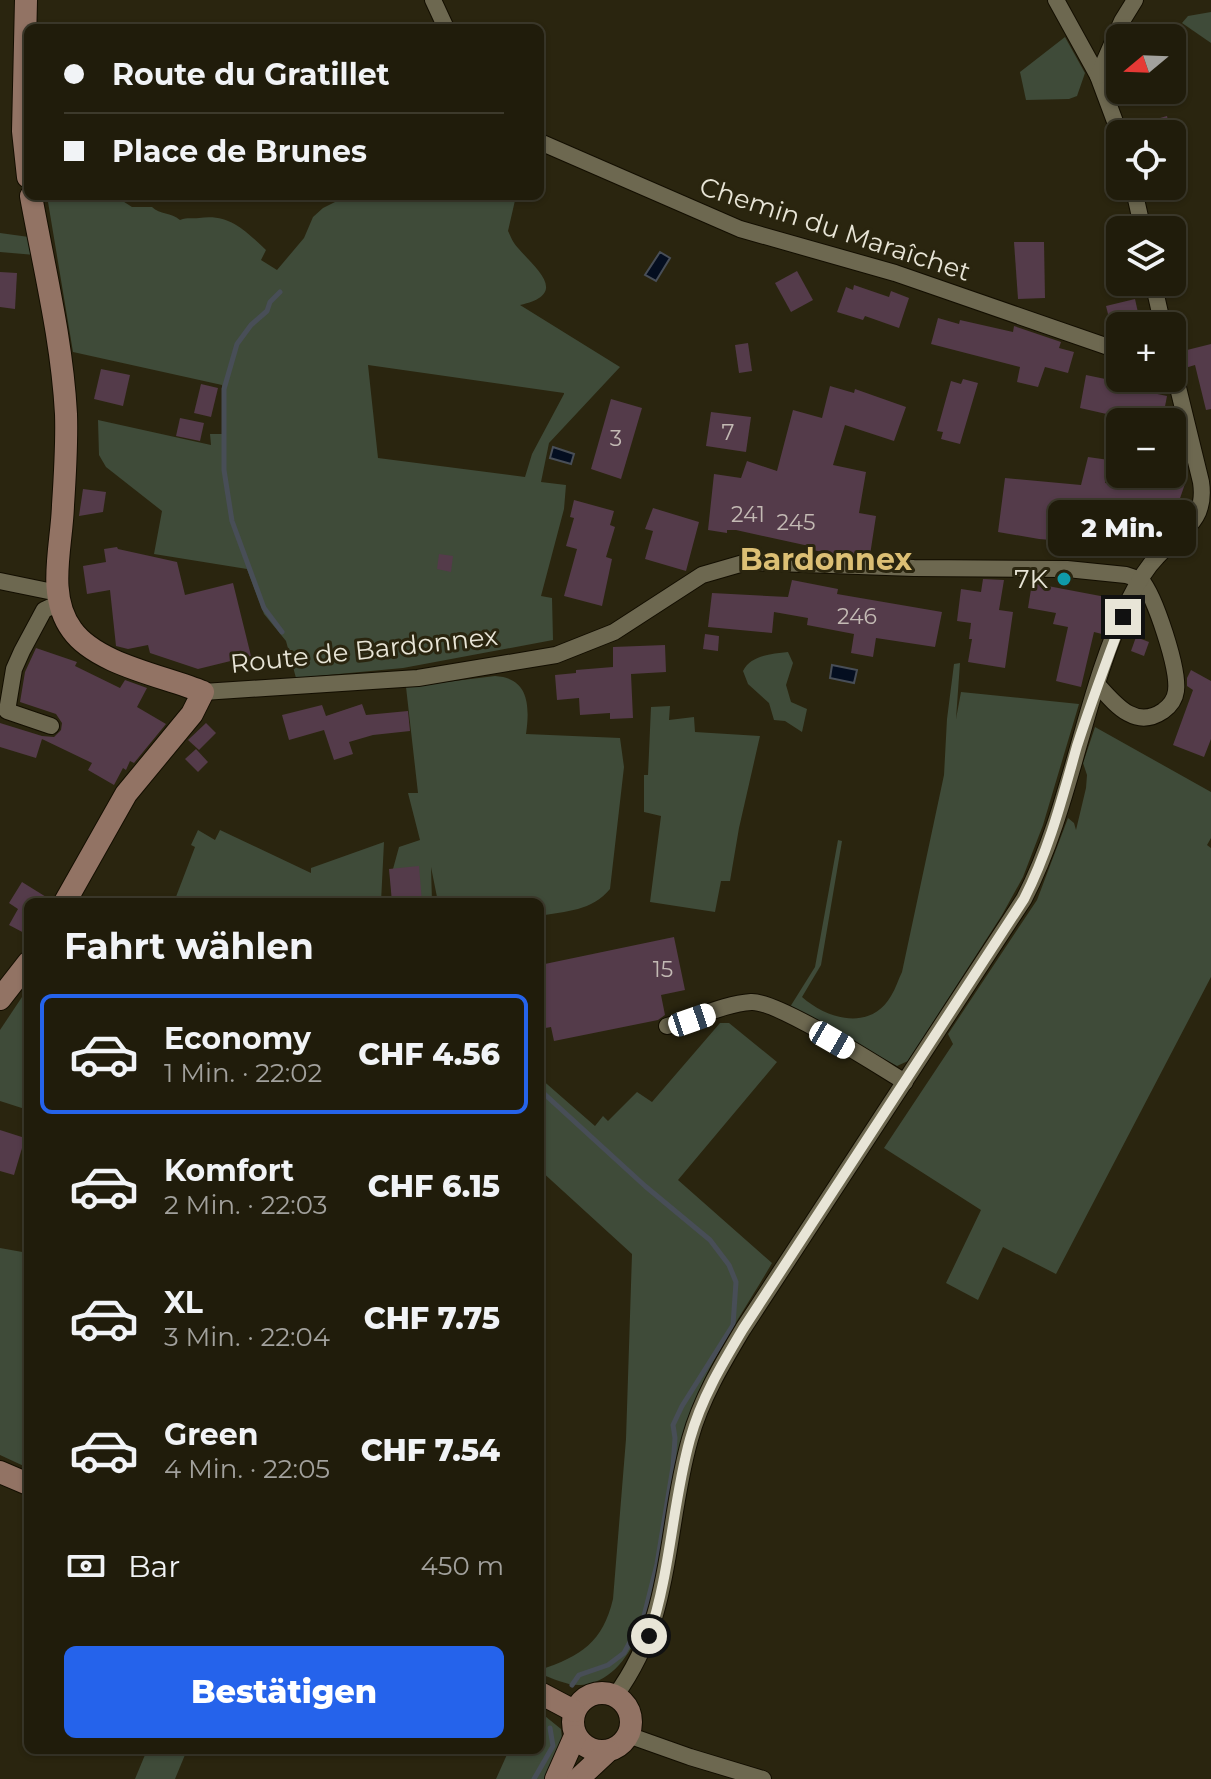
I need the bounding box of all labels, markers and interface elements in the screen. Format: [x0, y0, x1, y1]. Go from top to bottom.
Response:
north arrow [1106, 24, 1186, 104]
map controls [1106, 24, 1186, 488]
text: Route du Gratillet [112, 56, 390, 93]
button: locate [1106, 120, 1186, 200]
text: Place de Brunes [112, 133, 367, 170]
street label: Chemin du Maraîchet [696, 170, 974, 288]
button: layers [1106, 216, 1186, 296]
button: + [1106, 312, 1186, 392]
button: − [1106, 408, 1186, 488]
house number: 7 [722, 419, 735, 446]
house number: 3 [610, 425, 622, 452]
house number: 241 [731, 501, 765, 528]
callout: 2 Min. [1049, 501, 1197, 557]
house number: 245 [777, 509, 815, 536]
text: 2 Min. [1081, 512, 1163, 544]
district label: Bardonnex [740, 541, 912, 578]
place label: 7K [1014, 563, 1049, 595]
marker: 7K [1055, 570, 1073, 588]
route end [1105, 599, 1141, 635]
house number: 246 [837, 603, 877, 630]
street label: Route de Bardonnex [229, 620, 499, 680]
text: Fahrt wählen [64, 924, 314, 968]
house number: 15 [653, 956, 673, 983]
car [665, 1001, 719, 1039]
icon: car [68, 1018, 140, 1090]
car [805, 1018, 859, 1062]
text: Economy [164, 1020, 311, 1057]
text: CHF 4.56 [358, 1036, 500, 1073]
text: 1 Min. · 22:02 [164, 1057, 322, 1089]
icon: car [68, 1150, 140, 1222]
text: Komfort [164, 1152, 294, 1189]
text: CHF 6.15 [368, 1168, 500, 1205]
text: 2 Min. · 22:03 [164, 1189, 327, 1221]
icon: car [68, 1282, 140, 1354]
text: XL [164, 1284, 203, 1321]
text: CHF 7.75 [364, 1300, 500, 1337]
text: 3 Min. · 22:04 [164, 1321, 330, 1353]
icon: car [68, 1414, 140, 1486]
text: Green [164, 1416, 258, 1453]
text: CHF 7.54 [361, 1432, 500, 1469]
text: 4 Min. · 22:05 [164, 1453, 330, 1485]
icon: cash [64, 1544, 108, 1588]
text: Bar [128, 1548, 180, 1585]
text: 450 m [421, 1550, 504, 1582]
route start [631, 1618, 667, 1654]
button: Bestätigen [64, 1646, 504, 1738]

